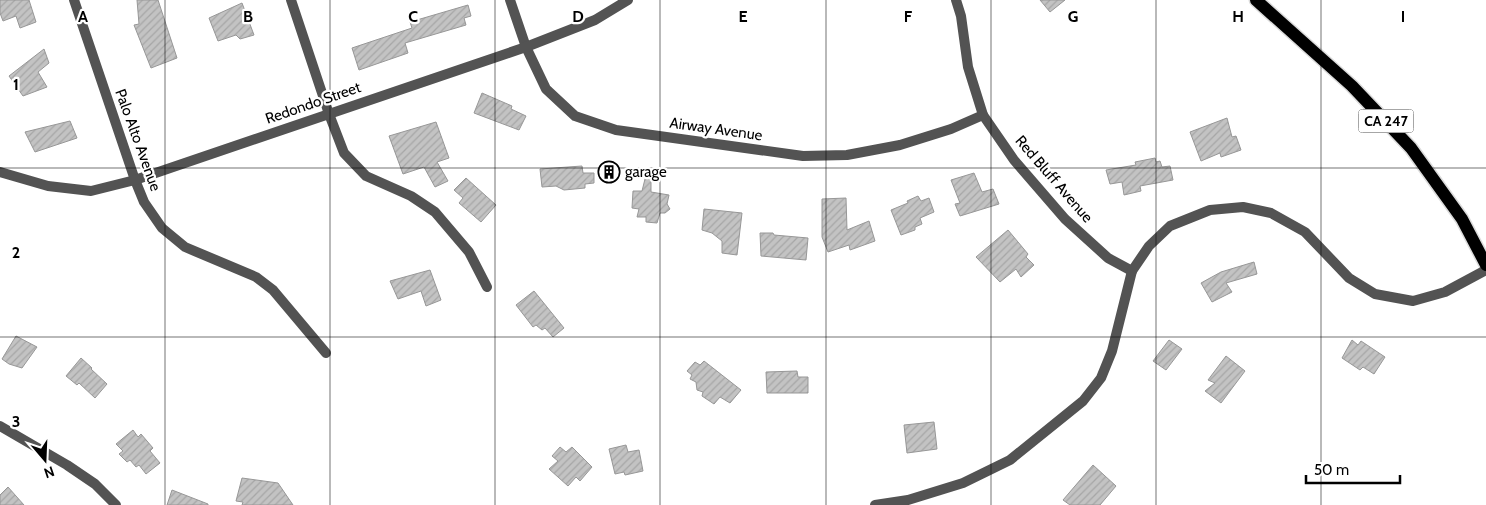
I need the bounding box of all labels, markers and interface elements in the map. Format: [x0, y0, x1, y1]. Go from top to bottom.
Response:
text: A [78, 7, 88, 26]
text: B [243, 7, 253, 26]
text: C [408, 7, 418, 26]
text: D [572, 7, 584, 26]
text: E [738, 7, 748, 26]
text: F [904, 7, 913, 26]
text: G [1068, 7, 1078, 26]
text: H [1232, 7, 1244, 26]
text: I [1401, 7, 1405, 26]
text: 1 [13, 75, 19, 94]
street label: Redondo Street [263, 78, 363, 128]
street label: Palo Alto Avenue [111, 86, 165, 194]
road number: CA 247 [1358, 110, 1414, 132]
street label: Airway Avenue [669, 114, 764, 144]
street label: Red Bluff Avenue [1011, 132, 1097, 226]
building icon: garage [597, 160, 621, 184]
place label: garage [625, 163, 667, 181]
text: 2 [12, 243, 20, 262]
text: 3 [12, 412, 20, 431]
north arrow [20, 435, 70, 485]
scale bar [1306, 452, 1400, 484]
text: 50 m [1314, 461, 1349, 479]
text: N [42, 462, 57, 482]

